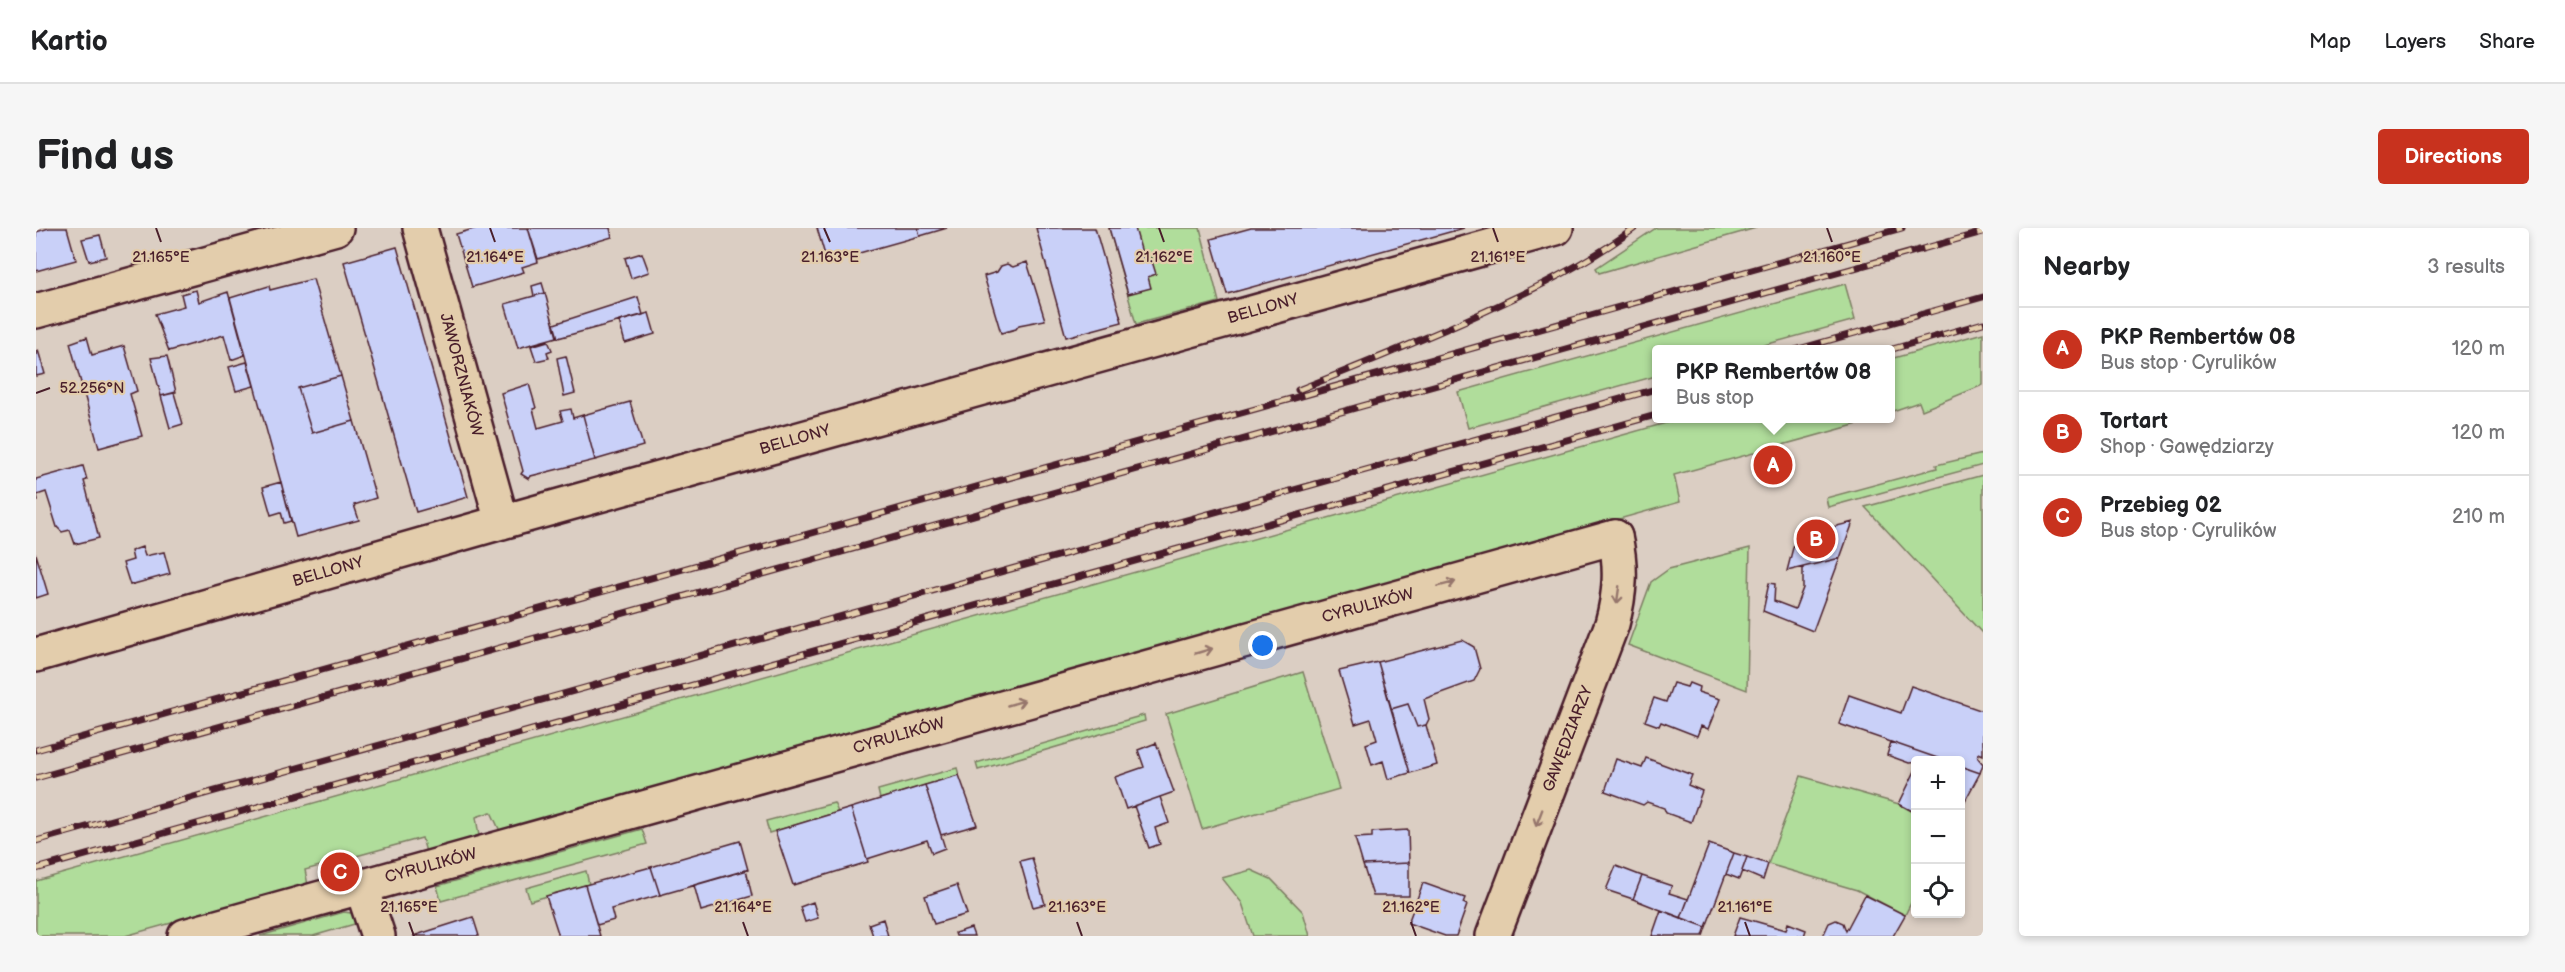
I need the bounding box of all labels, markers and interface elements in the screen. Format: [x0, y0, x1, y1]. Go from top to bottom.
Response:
text: Kartio [30, 25, 108, 58]
text: Map [2309, 29, 2351, 54]
text: Layers [2384, 29, 2446, 54]
text: Share [2479, 29, 2535, 54]
button: Directions [2378, 129, 2529, 184]
text: Find us [36, 131, 174, 182]
text: 21.165°E [132, 248, 190, 267]
text: 21.164°E [466, 248, 524, 267]
text: 21.163°E [801, 248, 859, 267]
text: 21.162°E [1135, 248, 1193, 267]
text: 21.161°E [1471, 248, 1526, 267]
text: 21.160°E [1803, 248, 1861, 267]
text: Nearby [2043, 252, 2130, 283]
text: 3 results [2427, 255, 2505, 279]
street label: BELLONY [1225, 290, 1301, 328]
street label: JAWORZNIAKÓW [435, 311, 489, 439]
text: PKP Rembertów 08 [2100, 324, 2296, 351]
text: A [2056, 337, 2069, 361]
text: 120 m [2452, 337, 2505, 361]
popup [1652, 345, 1895, 423]
text: Bus stop · Cyrulików [2100, 351, 2277, 375]
text: PKP Rembertów 08 [1676, 359, 1871, 386]
text: 52.256°N [60, 379, 124, 398]
text: Bus stop [1676, 386, 1754, 410]
text: Tortart [2100, 408, 2168, 435]
street label: BELLONY [757, 421, 833, 459]
text: B [2055, 421, 2070, 445]
text: 120 m [2452, 421, 2505, 445]
text: Shop · Gawędziarzy [2100, 435, 2274, 459]
pin: A [1754, 442, 1792, 488]
text: Przebieg 02 [2100, 492, 2222, 519]
text: C [2055, 505, 2070, 529]
text: 210 m [2452, 505, 2505, 529]
pin: B [1796, 516, 1836, 562]
text: Bus stop · Cyrulików [2100, 519, 2277, 543]
street label: BELLONY [290, 553, 366, 591]
one-way arrow [1437, 577, 1456, 589]
street label: CYRULIKÓW [1319, 583, 1417, 627]
one-way arrow [1613, 585, 1624, 604]
your location [1248, 631, 1277, 660]
one-way arrow [1194, 645, 1213, 656]
street label: GAWĘDZIARZY [1539, 683, 1597, 795]
one-way arrow [1006, 697, 1025, 709]
street label: CYRULIKÓW [850, 712, 948, 758]
map controls [1911, 756, 1965, 918]
button: + [1911, 756, 1965, 810]
one-way arrow [1532, 808, 1543, 827]
button: − [1911, 810, 1965, 864]
street label: CYRULIKÓW [382, 843, 480, 887]
pin: C [320, 850, 360, 894]
button: locate [1911, 864, 1965, 918]
text: 21.165°E [380, 898, 438, 917]
text: 21.164°E [714, 898, 772, 917]
text: 21.163°E [1048, 898, 1106, 917]
text: 21.162°E [1382, 898, 1440, 917]
text: 21.161°E [1718, 898, 1773, 917]

